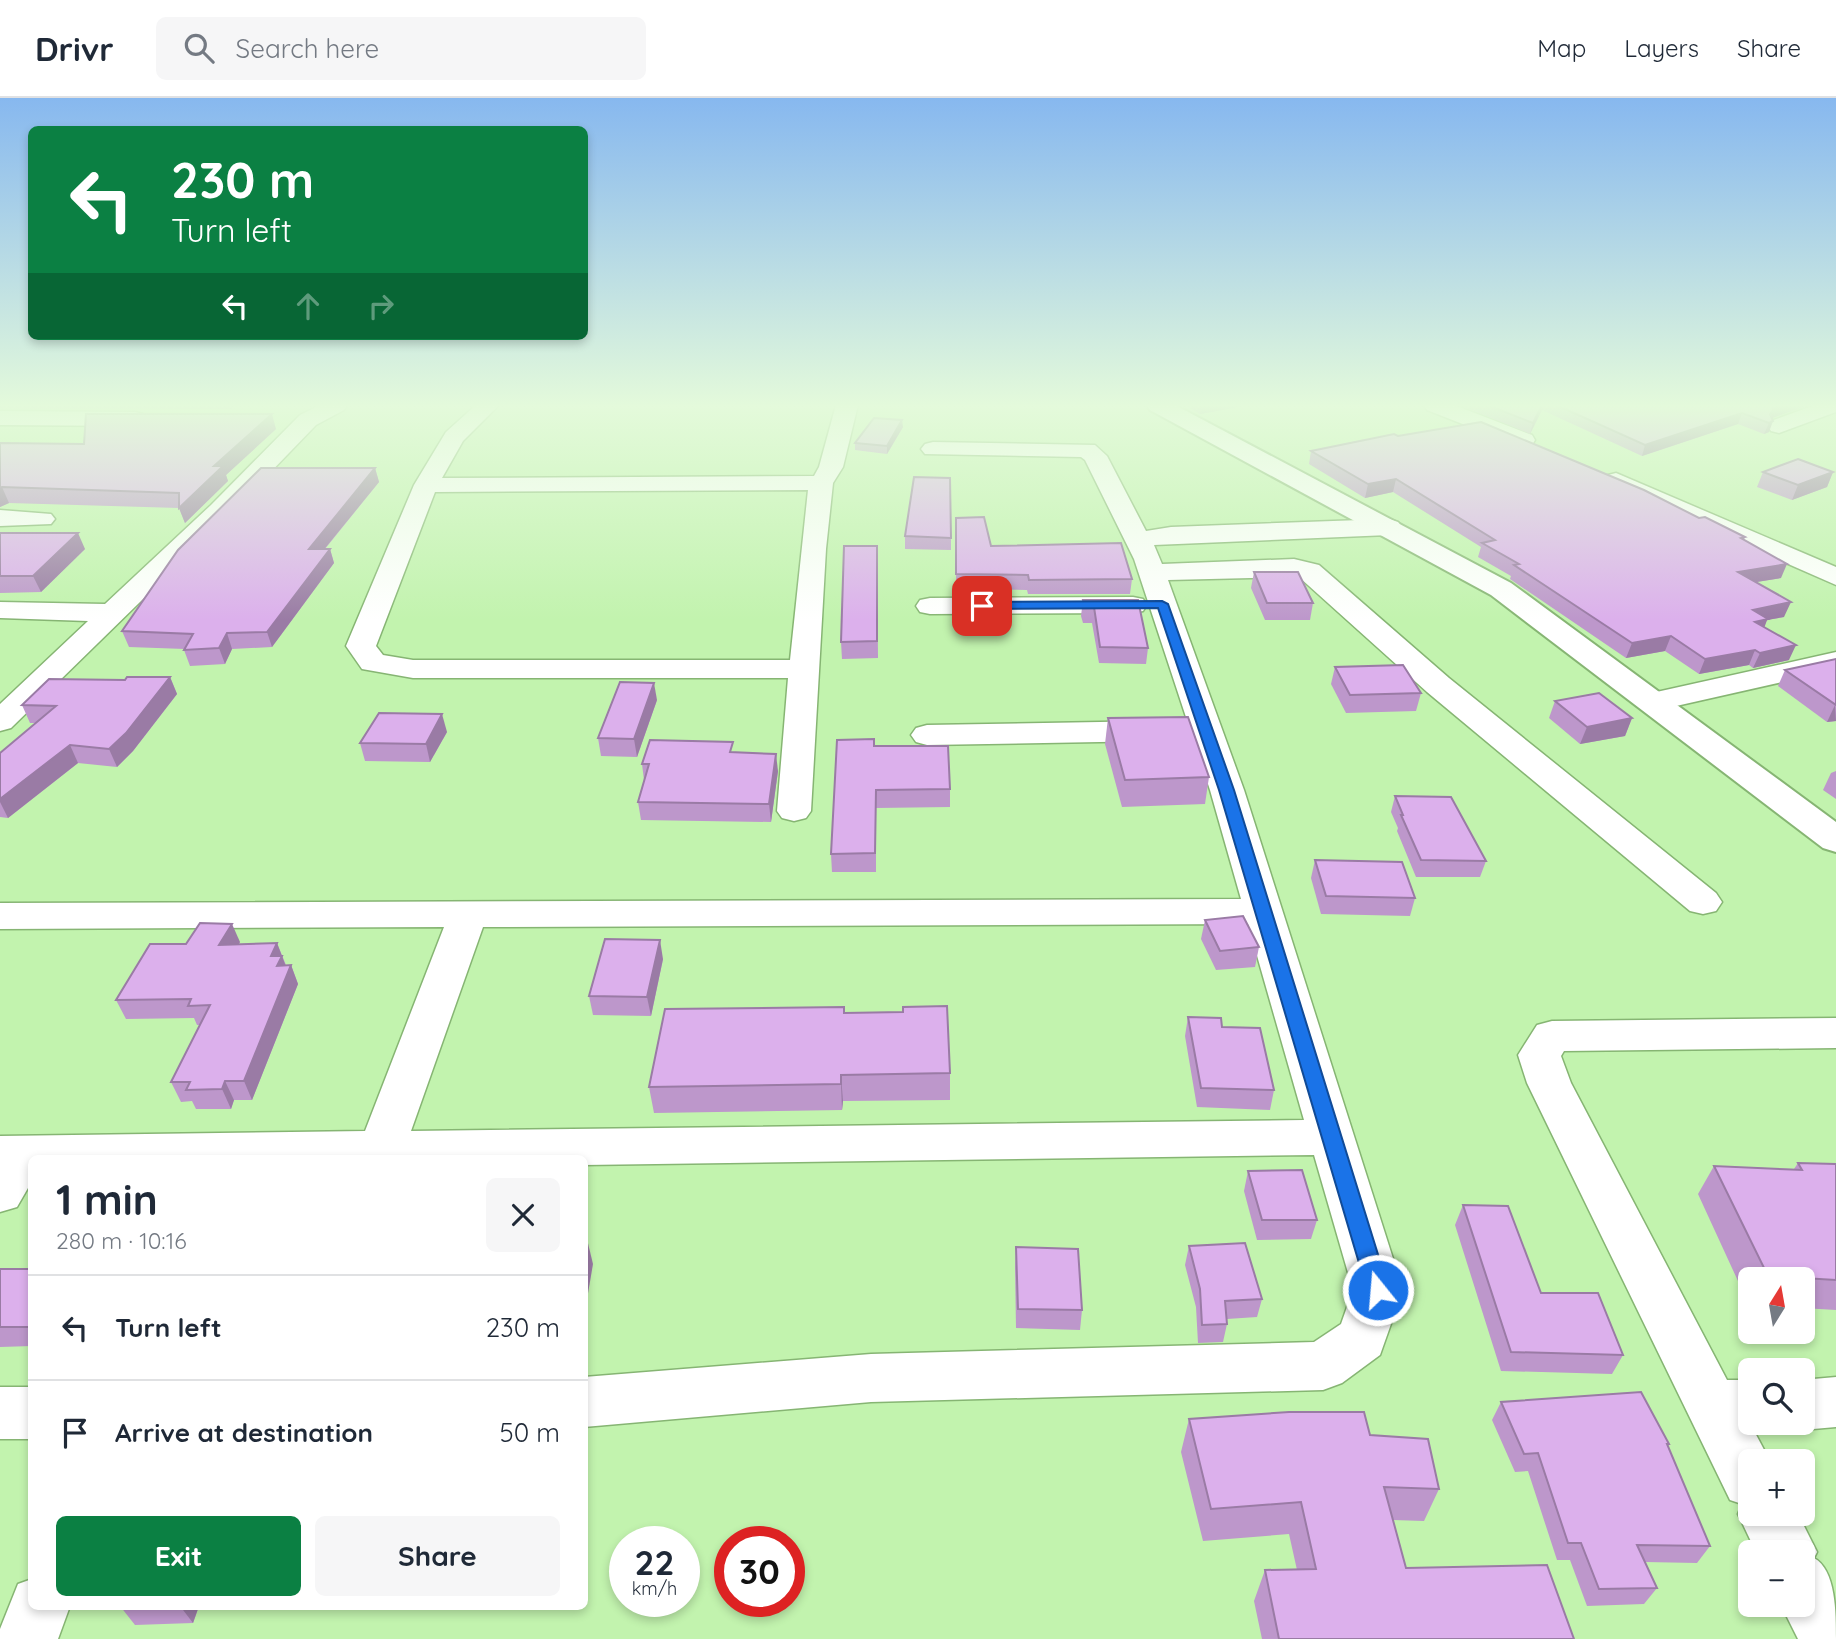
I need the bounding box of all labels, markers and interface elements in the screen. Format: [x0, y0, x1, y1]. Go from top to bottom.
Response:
search box [156, 17, 646, 80]
text: Drivr [35, 28, 114, 69]
icon: search [180, 29, 218, 67]
text: Search here [236, 32, 379, 65]
text: Map [1537, 33, 1586, 63]
text: Layers [1624, 33, 1699, 63]
text: Share [1737, 33, 1801, 63]
text: 230 m [171, 149, 314, 210]
icon: left [56, 154, 147, 245]
text: Turn left [171, 210, 292, 250]
icon: left [216, 287, 254, 325]
icon: ahead [289, 287, 327, 325]
icon: right [362, 287, 400, 325]
pin [952, 576, 1012, 636]
icon: arrive [963, 587, 1001, 625]
text: 1 min [56, 1173, 158, 1226]
button: close [486, 1178, 560, 1252]
text: 280 m · 10:16 [56, 1226, 187, 1255]
position arrow [1341, 1253, 1415, 1327]
north arrow [1738, 1267, 1815, 1344]
map controls [1738, 1267, 1815, 1617]
icon: left [56, 1309, 94, 1347]
text: Turn left [115, 1311, 222, 1344]
text: 230 m [486, 1311, 560, 1344]
button: search [1738, 1358, 1815, 1435]
icon: arrive [56, 1414, 94, 1452]
text: Arrive at destination [115, 1416, 373, 1449]
text: 50 m [500, 1416, 560, 1449]
button: + [1738, 1449, 1815, 1526]
button: Exit [56, 1516, 301, 1596]
button: Share [315, 1516, 560, 1596]
speed limit sign: 30 [714, 1526, 805, 1617]
text: 22 [635, 1540, 674, 1584]
button: − [1738, 1540, 1815, 1617]
text: km/h [632, 1577, 677, 1600]

